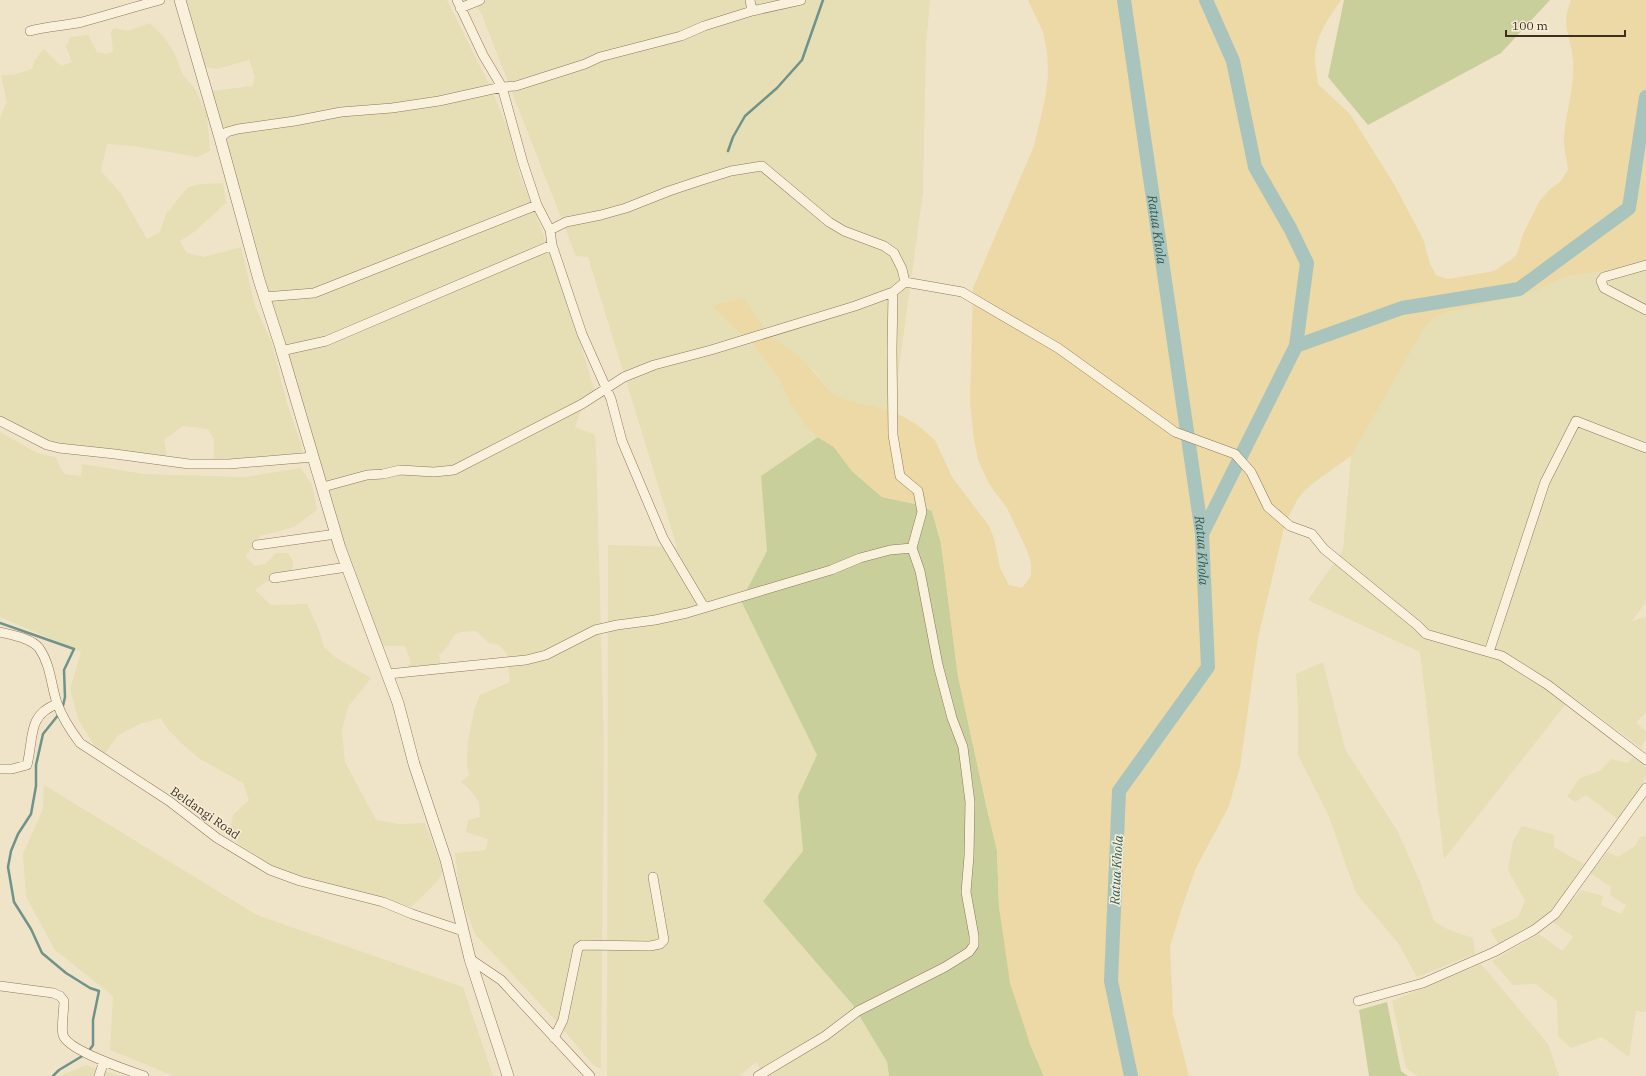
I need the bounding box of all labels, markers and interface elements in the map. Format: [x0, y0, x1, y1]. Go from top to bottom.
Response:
scale bar [1506, 12, 1625, 38]
text: 100 m [1512, 18, 1548, 33]
water label: Ratua Khola [1143, 193, 1170, 265]
water label: Ratua Khola [1190, 514, 1212, 585]
street label: Beldangi Road [168, 783, 243, 842]
water label: Ratua Khola [1106, 835, 1127, 906]

